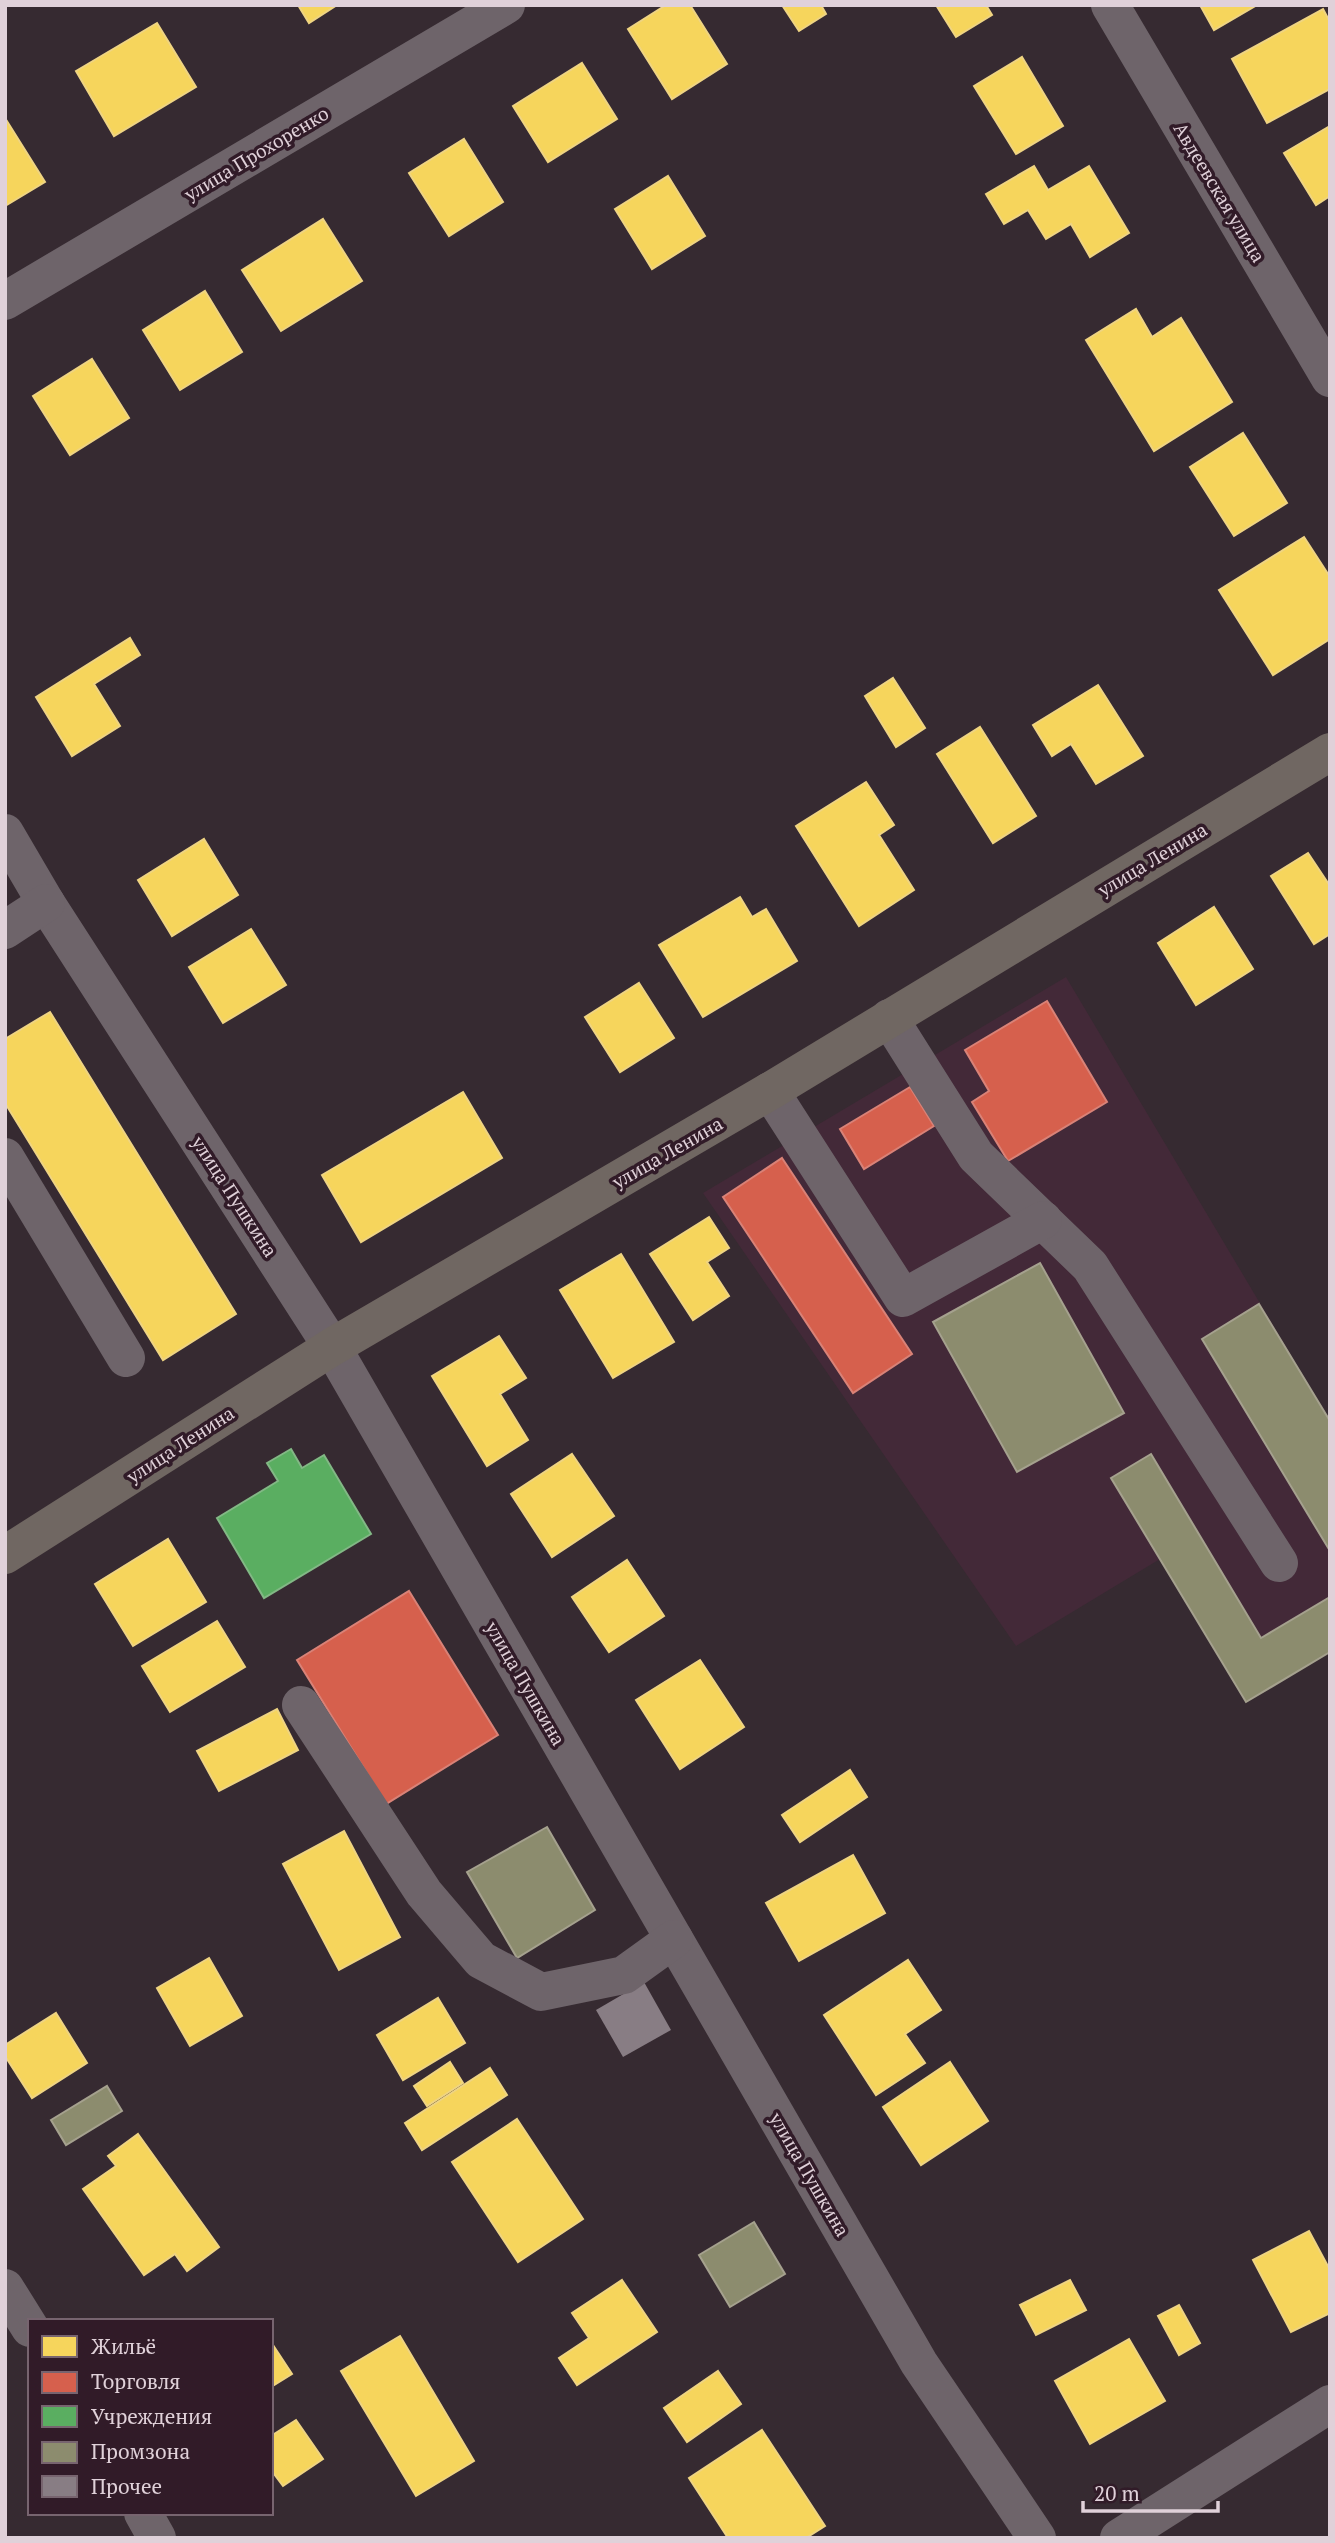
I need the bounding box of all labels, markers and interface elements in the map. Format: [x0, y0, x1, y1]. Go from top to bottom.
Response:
street label: улица Прохоренко [178, 100, 333, 207]
street label: Авдеевская улица [1168, 117, 1272, 267]
street label: улица Ленина [1092, 816, 1212, 902]
street label: улица Ленина [606, 1110, 727, 1194]
street label: улица Пушкина [186, 1130, 284, 1261]
street label: улица Ленина [121, 1400, 239, 1489]
street label: улица Пушкина [480, 1616, 572, 1750]
street label: улица Пушкина [764, 2107, 856, 2241]
legend [28, 2319, 273, 2515]
text: Жильё [91, 2332, 156, 2360]
text: Торговля [91, 2367, 180, 2395]
text: Учреждения [91, 2402, 212, 2430]
text: Промзона [91, 2437, 190, 2465]
scale bar [1083, 2470, 1218, 2514]
text: Прочее [91, 2472, 162, 2500]
text: 20 m [1094, 2479, 1140, 2507]

